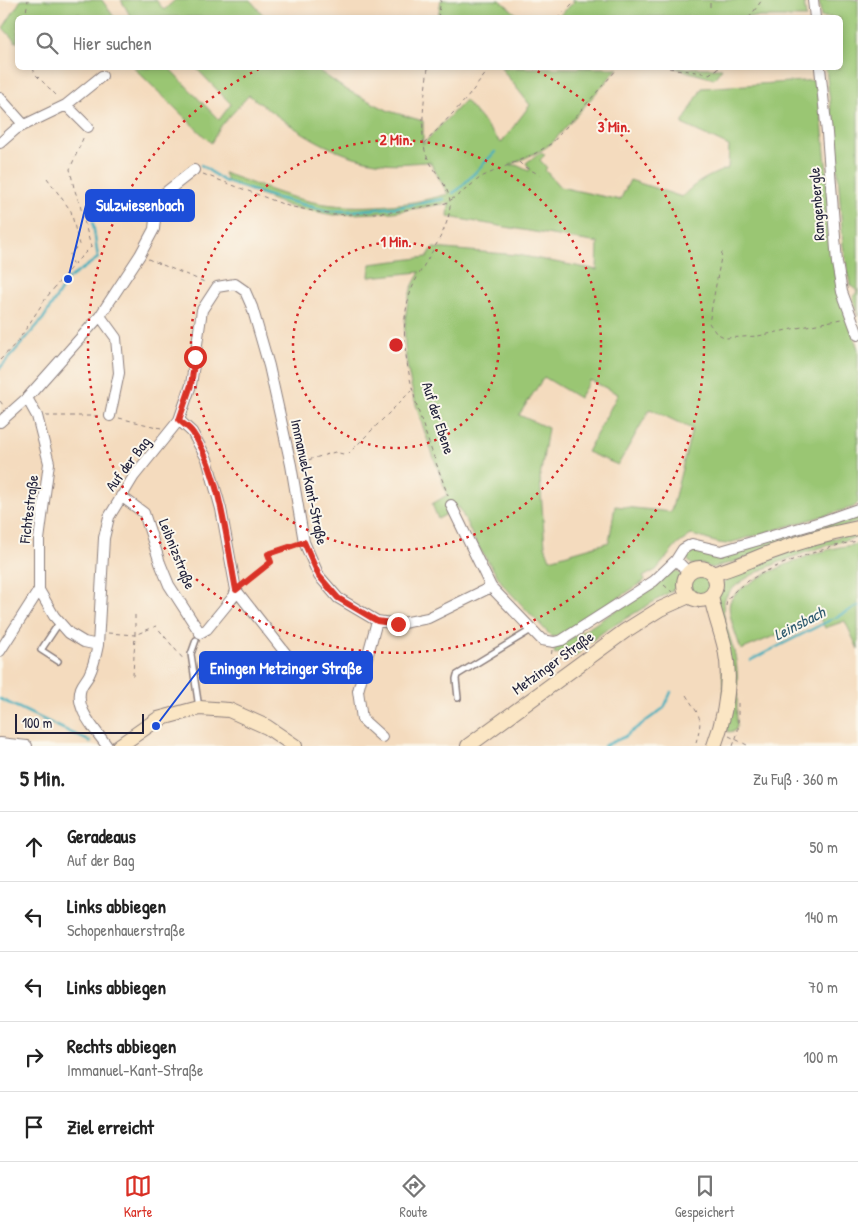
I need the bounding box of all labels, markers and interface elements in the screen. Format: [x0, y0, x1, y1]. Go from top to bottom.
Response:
search box [15, 15, 843, 70]
icon: search [33, 29, 61, 57]
text: Hier suchen [73, 30, 152, 56]
text: 3 Min. [598, 116, 630, 137]
text: 2 Min. [380, 129, 412, 150]
street label: Rangenbergle [803, 167, 830, 241]
callout: Sulzwiesenbach [86, 190, 194, 221]
text: Sulzwiesenbach [96, 194, 184, 216]
text: 1 Min. [380, 231, 412, 252]
centre of rings [387, 336, 405, 354]
route start [184, 346, 207, 369]
street label: Auf der Ebene [417, 379, 460, 457]
street label: Immanuel-Kant-Straße [286, 417, 333, 547]
street label: Auf der Bag [100, 432, 155, 495]
street label: Fichtestraße [14, 474, 43, 545]
street label: Leibnizstraße [154, 516, 201, 592]
water label: Leinsbach [769, 600, 830, 645]
route end [387, 613, 410, 636]
street label: Metzinger Straße [508, 626, 598, 699]
callout: Eningen Metzinger Straße [200, 652, 372, 683]
text: Eningen Metzinger Straße [210, 657, 363, 680]
scale bar [15, 711, 144, 734]
text: 100 m [22, 713, 52, 732]
text: 5 Min. [20, 764, 65, 793]
text: Zu Fuß · 360 m [753, 768, 838, 790]
text: Geradeaus [67, 823, 136, 849]
icon: ahead [20, 833, 48, 861]
text: 50 m [810, 836, 838, 858]
text: Auf der Bag [67, 849, 135, 871]
text: Links abbiegen [67, 893, 166, 919]
icon: left [20, 903, 48, 931]
text: 140 m [804, 906, 838, 928]
text: Schopenhauerstraße [67, 919, 185, 941]
icon: left [20, 973, 48, 1001]
text: Links abbiegen [67, 974, 166, 1000]
text: 70 m [808, 976, 838, 998]
text: Rechts abbiegen [67, 1033, 176, 1059]
icon: right [20, 1043, 48, 1071]
text: 100 m [803, 1046, 838, 1068]
text: Immanuel-Kant-Straße [67, 1059, 203, 1081]
icon: arrive [20, 1113, 48, 1141]
text: Ziel erreicht [67, 1114, 154, 1140]
tab: Karte [124, 1172, 152, 1221]
tab: Route [400, 1172, 428, 1221]
tab: Gespeichert [675, 1172, 734, 1221]

